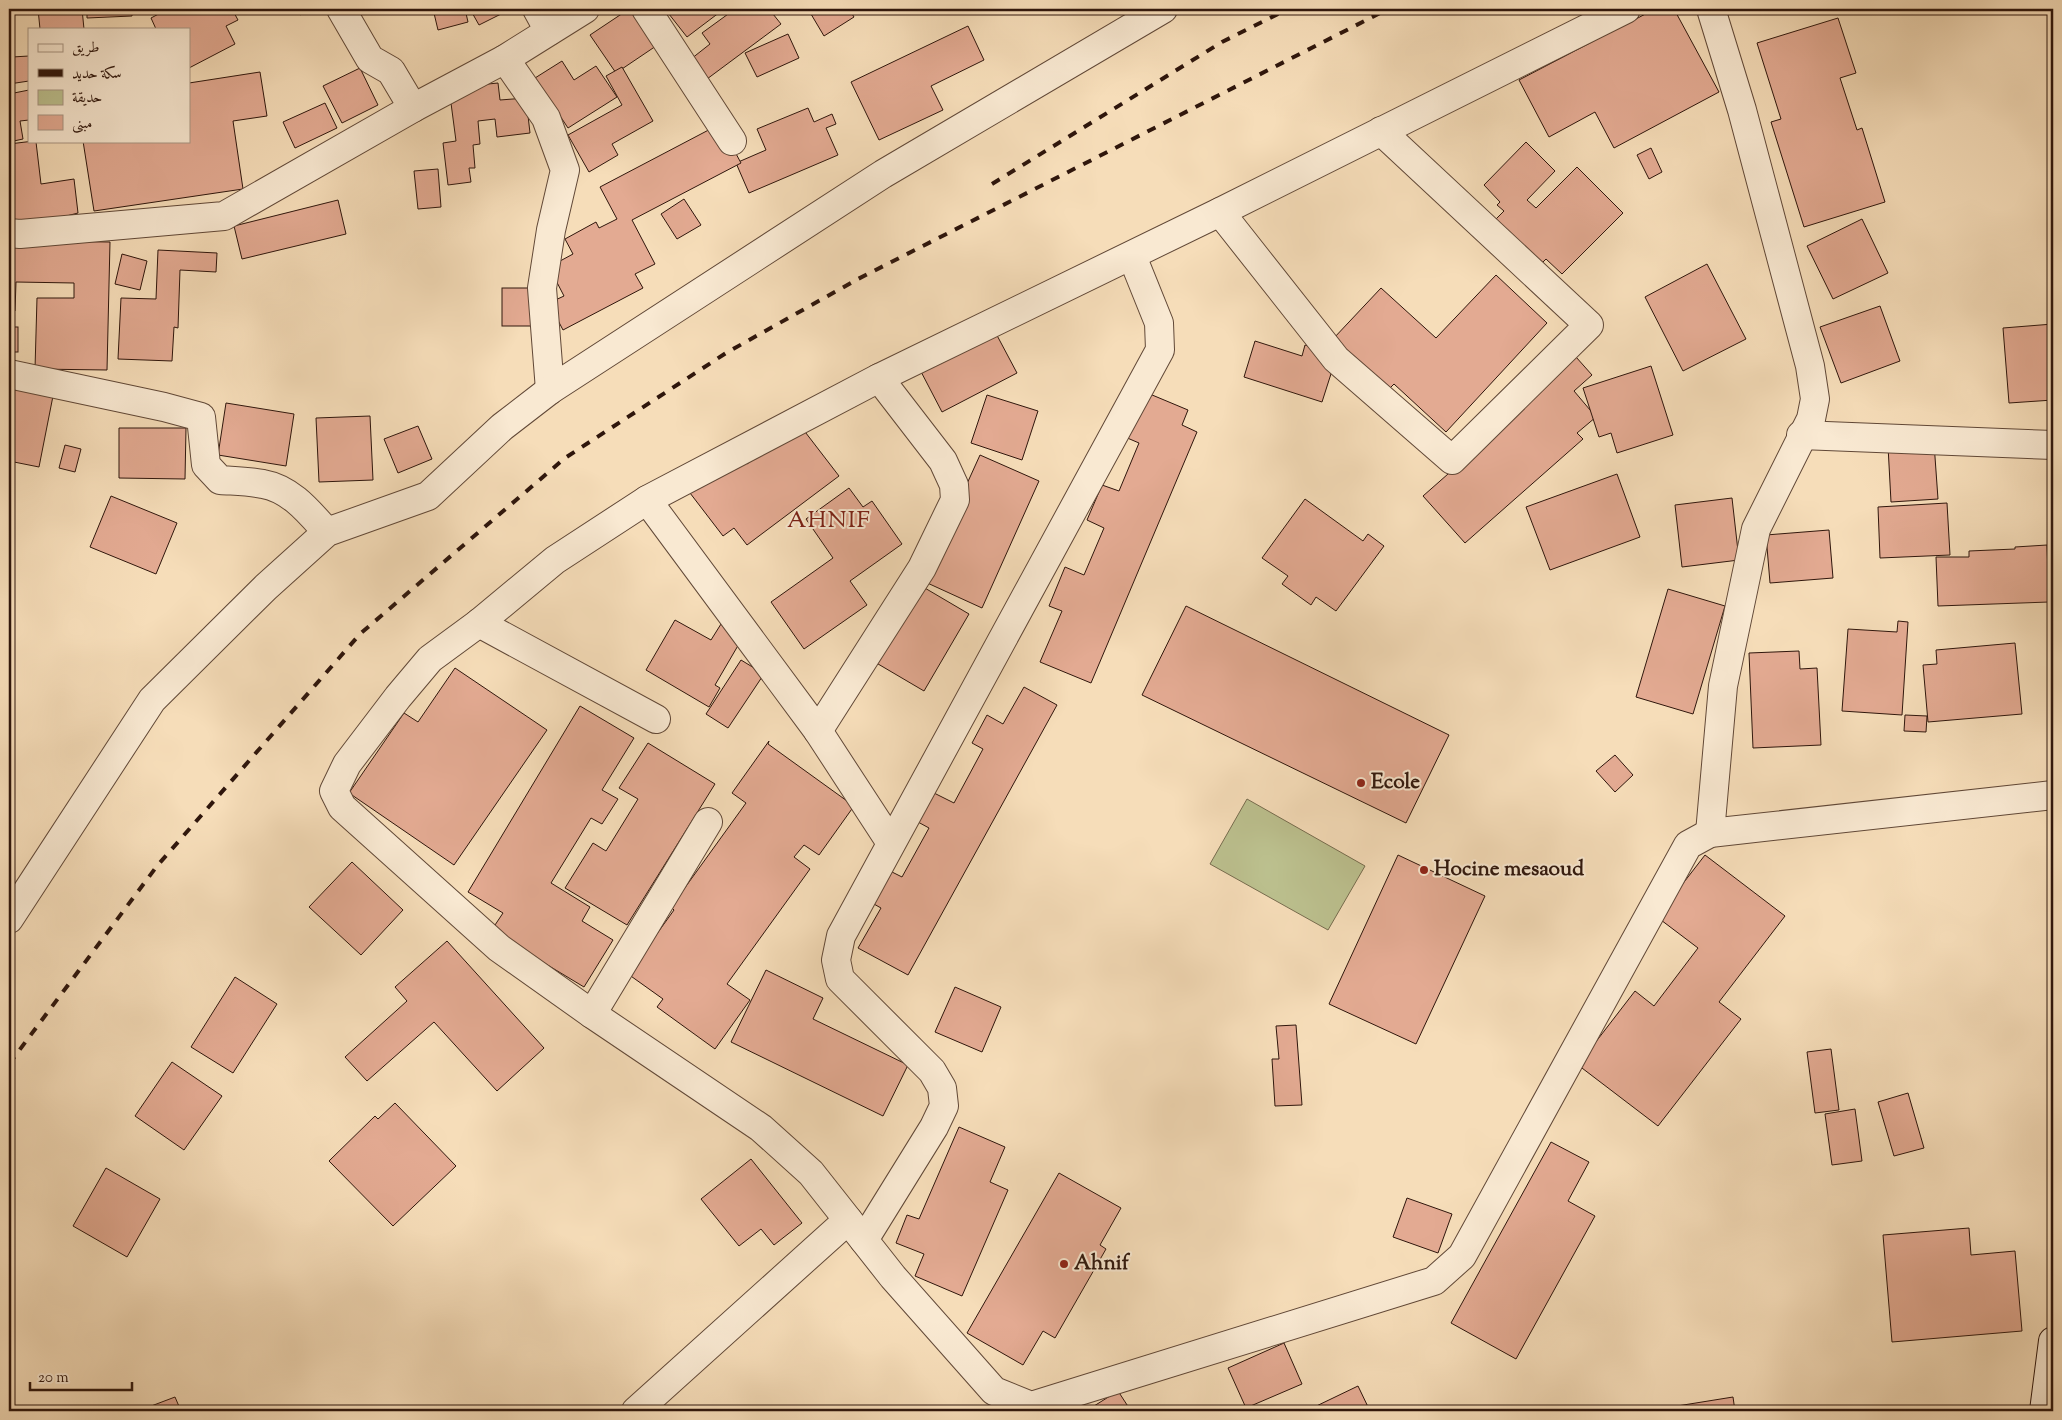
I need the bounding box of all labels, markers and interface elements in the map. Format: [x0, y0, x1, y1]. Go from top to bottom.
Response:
legend [28, 28, 190, 142]
text: طريق [72, 38, 99, 59]
text: سكة حديد [72, 64, 122, 85]
text: حديقة [72, 88, 102, 109]
text: مبنى [72, 114, 92, 135]
district label: AHNIF [787, 504, 871, 538]
place label: Ecole [1371, 768, 1420, 798]
marker: Ecole [1355, 777, 1367, 789]
place label: Hocine mesaoud [1434, 855, 1584, 885]
marker: Hocine mesaoud [1418, 864, 1430, 876]
place label: Ahnif [1074, 1249, 1131, 1279]
marker: Ahnif [1058, 1258, 1070, 1270]
scale bar [30, 1360, 132, 1392]
text: 20 m [38, 1368, 69, 1389]

